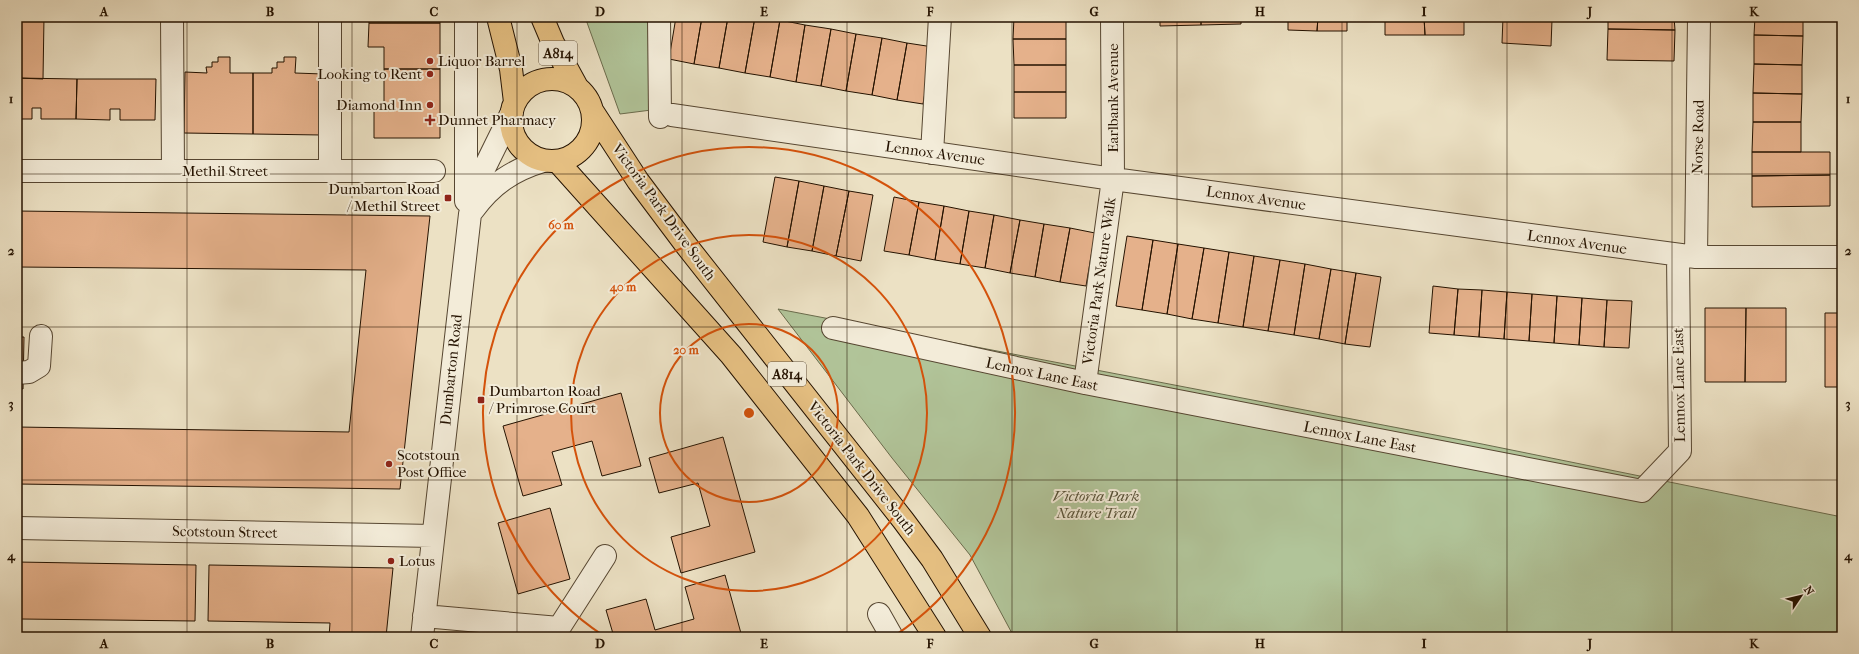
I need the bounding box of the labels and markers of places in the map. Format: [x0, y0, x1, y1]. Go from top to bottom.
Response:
place label: Liquor Barrel [438, 52, 526, 70]
marker: Liquor Barrel [425, 56, 435, 66]
place label: Looking to Rent [317, 65, 423, 83]
marker: Looking to Rent [425, 69, 435, 79]
place label: Diamond Inn [336, 96, 422, 114]
marker: Diamond Inn [425, 100, 435, 110]
place label: Dunnet Pharmacy [438, 111, 557, 129]
marker: Dunnet Pharmacy [425, 115, 435, 125]
place label: Dumbarton Road / Methil Street [328, 180, 441, 215]
marker: Dumbarton Road / Methil Street [443, 193, 453, 203]
place label: Dumbarton Road / Primrose Court [488, 382, 602, 417]
marker: Dumbarton Road / Primrose Court [476, 395, 486, 405]
centre of rings [742, 406, 756, 420]
place label: Scotstoun Post Office [397, 446, 467, 481]
marker: Scotstoun Post Office [384, 459, 394, 469]
place label: Lotus [399, 552, 435, 570]
marker: Lotus [386, 556, 396, 566]

